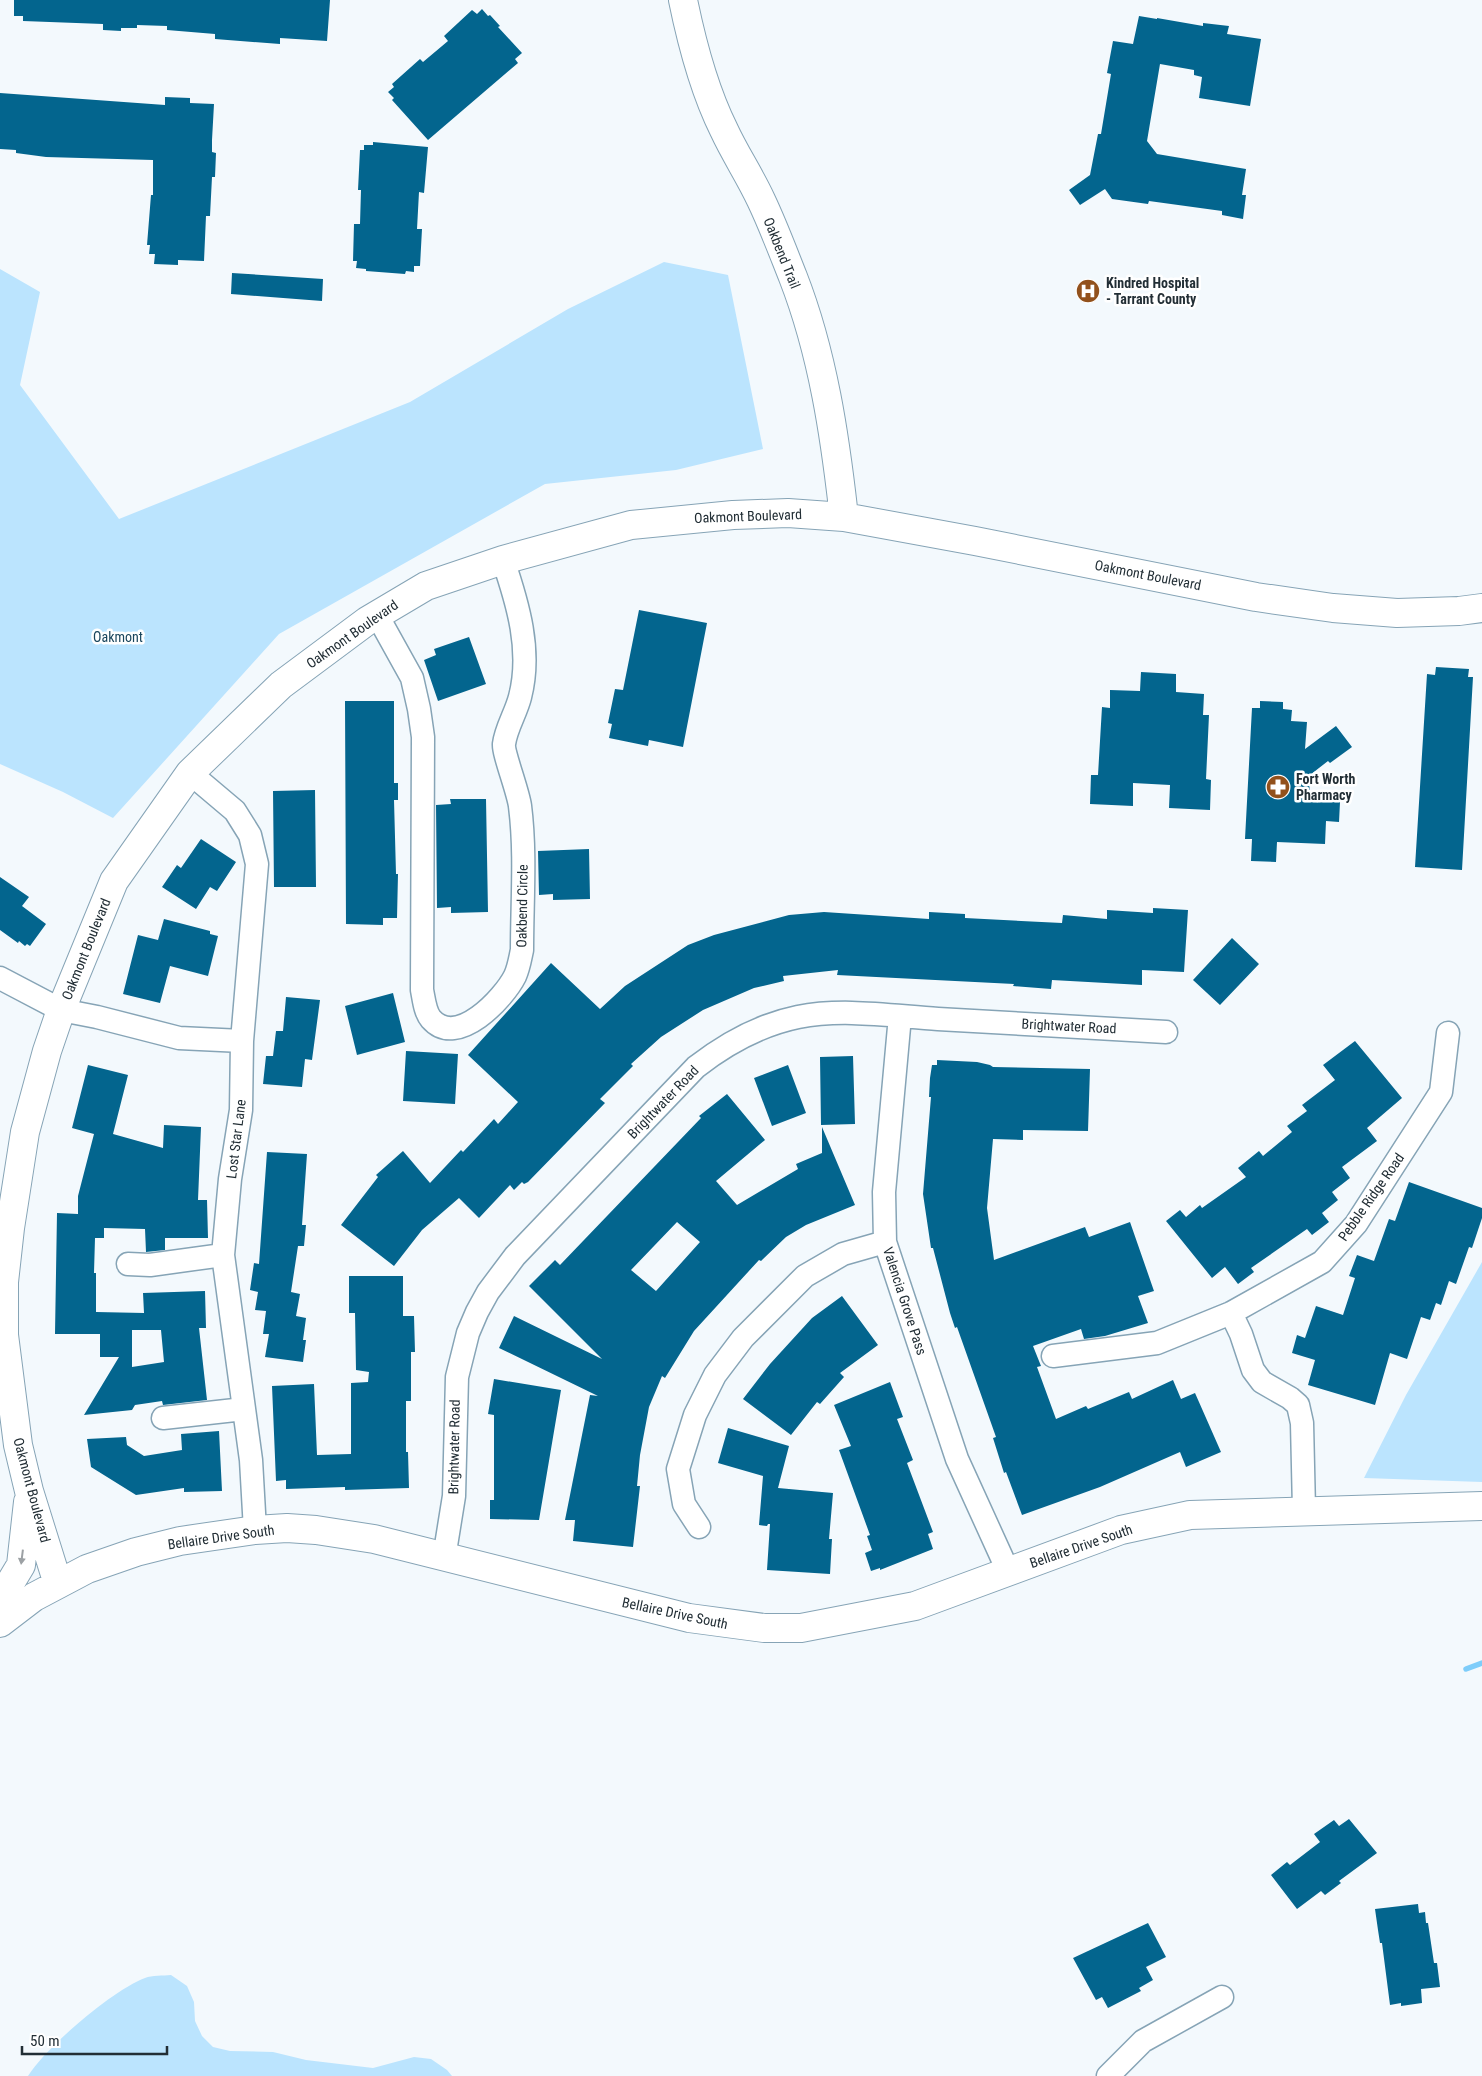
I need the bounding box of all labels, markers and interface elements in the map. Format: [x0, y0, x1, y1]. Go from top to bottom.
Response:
street label: Oakbend Trail [760, 215, 804, 291]
place label: Kindred Hospital - Tarrant County [1106, 275, 1199, 307]
hospital icon: Kindred Hospital - Tarrant County [1075, 278, 1101, 304]
street label: Oakmont Boulevard [694, 506, 802, 526]
street label: Oakmont Boulevard [1093, 557, 1203, 593]
street label: Oakmont Boulevard [303, 596, 401, 672]
park label: Oakmont [93, 629, 143, 645]
place label: Fort Worth Pharmacy [1296, 771, 1356, 803]
pharmacy icon: Fort Worth Pharmacy [1265, 774, 1291, 800]
street label: Oakbend Circle [513, 864, 531, 948]
street label: Oakmont Boulevard [58, 896, 114, 1002]
street label: Brightwater Road [1021, 1016, 1117, 1036]
street label: Brightwater Road [624, 1062, 702, 1142]
street label: Lost Star Lane [223, 1098, 249, 1180]
street label: Pebble Ridge Road [1335, 1150, 1407, 1244]
street label: Valencia Grove Pass [880, 1245, 930, 1357]
street label: Brightwater Road [445, 1399, 463, 1495]
street label: Oakmont Boulevard [10, 1436, 54, 1544]
street label: Bellaire Drive South [1028, 1521, 1134, 1571]
street label: Bellaire Drive South [167, 1522, 275, 1552]
one-way arrow [18, 1549, 26, 1565]
street label: Bellaire Drive South [621, 1594, 729, 1632]
scale bar [22, 2024, 168, 2056]
text: 50 m [30, 2032, 60, 2050]

